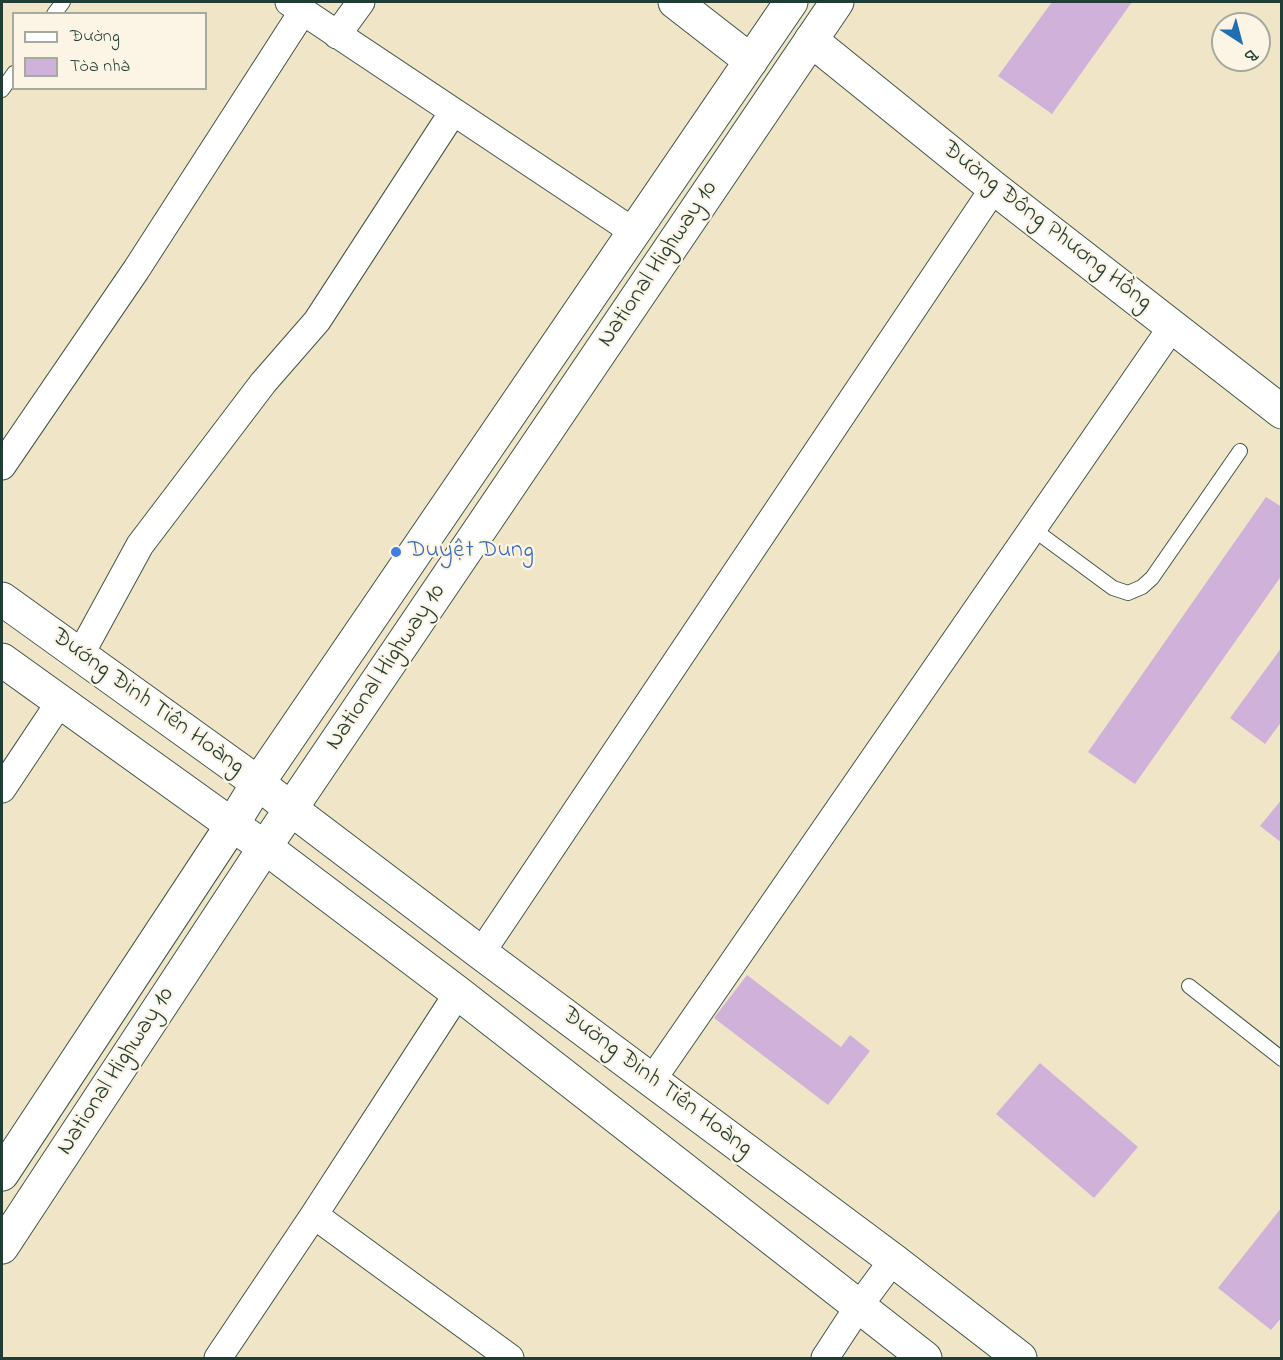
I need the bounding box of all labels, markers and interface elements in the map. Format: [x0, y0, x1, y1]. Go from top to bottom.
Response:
legend [12, 12, 207, 90]
north arrow [1211, 12, 1271, 72]
text: Đường [70, 24, 120, 50]
text: B [1239, 42, 1262, 68]
text: Tòa nhà [70, 54, 130, 80]
street label: Đường Đông Phương Hồng [935, 136, 1157, 318]
street label: National Highway 10 [593, 176, 725, 354]
place label: Duyệt Dung [408, 538, 534, 566]
marker: Duyệt Dung [389, 545, 403, 559]
street label: National Highway 10 [321, 579, 453, 757]
street label: Đướng Đinh Tiên Hoàng [45, 623, 249, 783]
street label: National Highway 10 [52, 983, 182, 1161]
street label: Đường Đinh Tiên Hoàng [555, 1002, 757, 1164]

